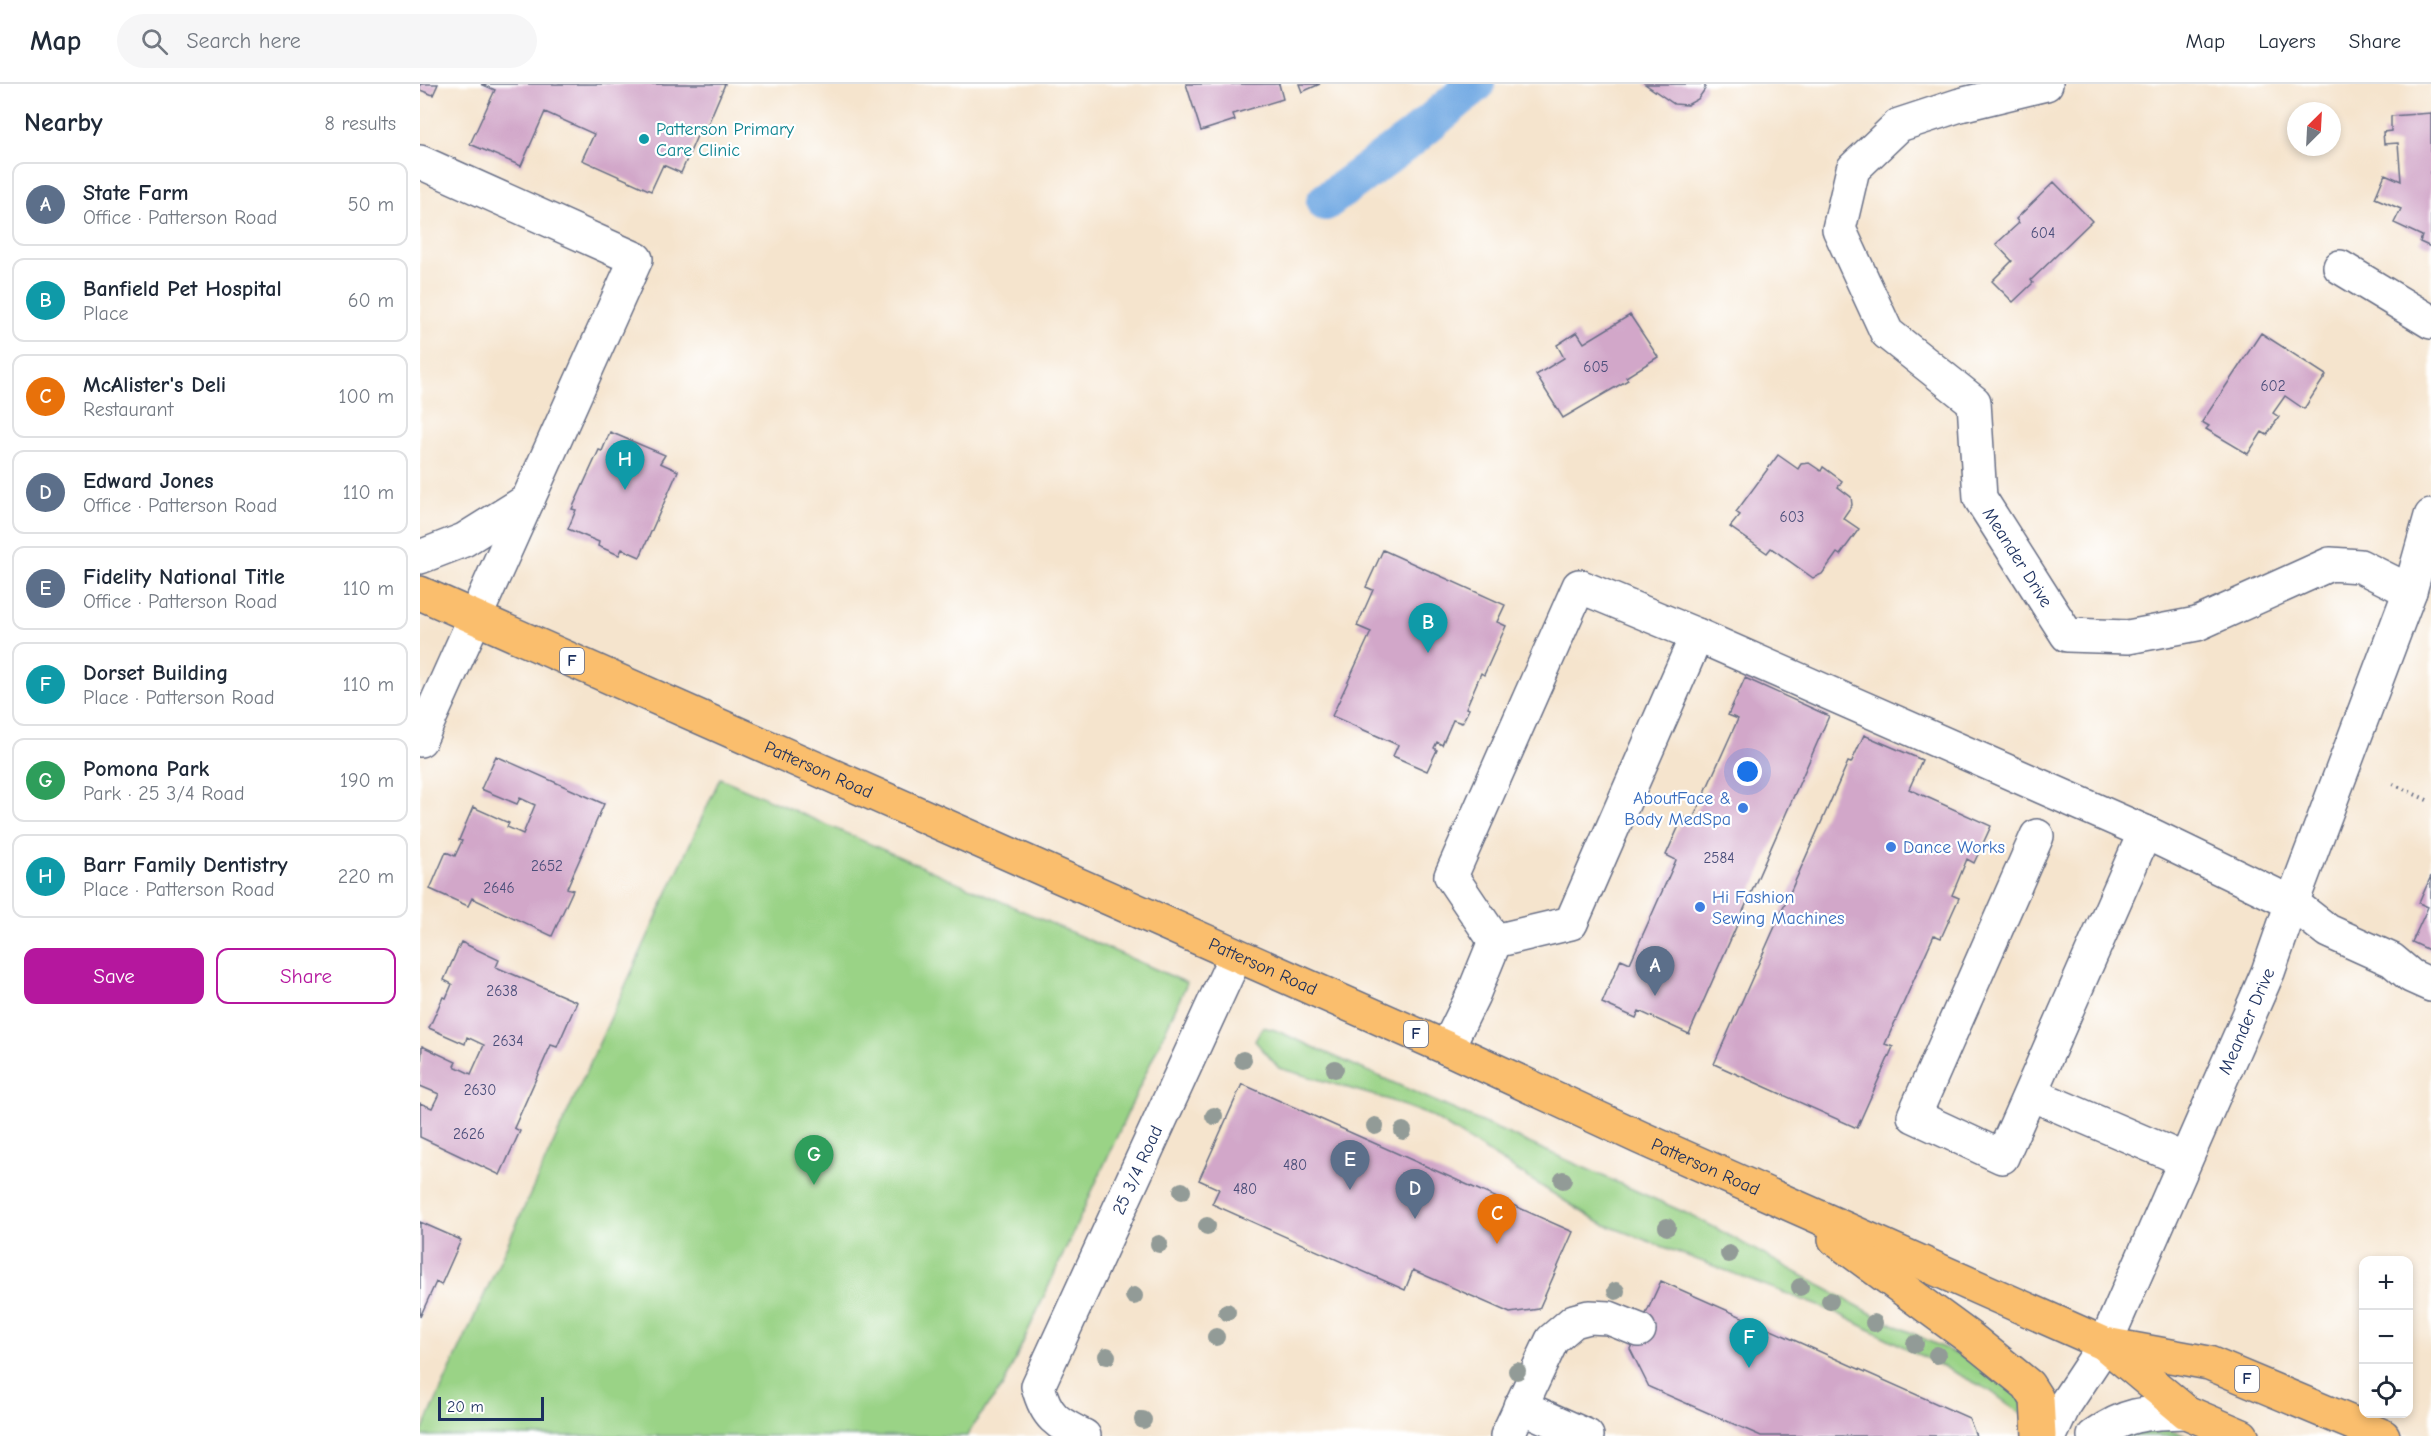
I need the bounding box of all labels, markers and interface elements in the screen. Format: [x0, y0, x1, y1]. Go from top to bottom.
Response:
search box [117, 14, 537, 68]
text: Map [30, 25, 81, 57]
icon: search [138, 25, 171, 58]
text: Search here [186, 28, 301, 54]
text: Map [2186, 29, 2225, 53]
text: Layers [2258, 29, 2316, 53]
text: Share [2349, 29, 2401, 53]
north arrow [2287, 102, 2341, 156]
text: Nearby [24, 108, 103, 138]
text: 8 results [324, 112, 396, 135]
place label: Patterson Primary Care Clinic [656, 119, 795, 161]
marker: Patterson Primary Care Clinic [637, 132, 651, 146]
text: State Farm [83, 180, 189, 206]
text: A [40, 193, 51, 216]
text: 50 m [348, 193, 394, 216]
text: Office · Patterson Road [83, 206, 277, 229]
house number: 604 [2031, 224, 2055, 242]
text: Banfield Pet Hospital [83, 276, 282, 302]
text: B [39, 289, 52, 312]
text: 60 m [348, 289, 394, 312]
text: Place [83, 302, 129, 325]
house number: 605 [1583, 358, 1609, 376]
text: McAlister's Deli [83, 372, 226, 398]
house number: 602 [2260, 377, 2286, 395]
text: C [39, 385, 52, 408]
text: 100 m [339, 385, 394, 408]
text: Restaurant [83, 398, 173, 421]
pin: H [606, 440, 644, 490]
text: Edward Jones [83, 468, 214, 494]
text: D [39, 481, 52, 504]
text: 110 m [343, 481, 394, 504]
text: Office · Patterson Road [83, 494, 277, 517]
street label: Meander Drive [1978, 504, 2057, 611]
house number: 603 [1780, 508, 1804, 526]
text: Fidelity National Title [83, 564, 285, 590]
text: E [40, 577, 51, 600]
text: 110 m [343, 577, 394, 600]
text: Office · Patterson Road [83, 590, 277, 613]
pin: B [1408, 604, 1448, 653]
road number: F [560, 648, 584, 674]
text: Dorset Building [83, 660, 228, 686]
text: F [40, 673, 51, 696]
text: 110 m [343, 673, 394, 696]
text: Place · Patterson Road [83, 686, 275, 709]
street label: Patterson Road [761, 736, 876, 803]
text: Pomona Park [83, 756, 209, 782]
your location [1733, 757, 1762, 786]
text: G [38, 769, 53, 792]
text: 190 m [340, 769, 394, 792]
text: Park · 25 3/4 Road [83, 782, 245, 805]
place label: AboutFace & Body MedSpa [1624, 788, 1731, 830]
marker: AboutFace & Body MedSpa [1736, 801, 1750, 815]
place label: Dance Works [1903, 837, 2005, 858]
marker: Dance Works [1884, 840, 1898, 854]
house number: 2584 [1704, 849, 1734, 867]
text: Barr Family Dentistry [83, 852, 288, 878]
house number: 2652 [531, 857, 563, 875]
text: H [38, 865, 53, 888]
text: 220 m [338, 865, 394, 888]
text: Place · Patterson Road [83, 878, 275, 901]
house number: 2646 [483, 879, 515, 897]
place label: Hi Fashion Sewing Machines [1712, 887, 1845, 929]
marker: Hi Fashion Sewing Machines [1693, 900, 1707, 914]
street label: Patterson Road [1205, 933, 1320, 1000]
pin: A [1636, 946, 1674, 996]
button: Save [24, 948, 204, 1004]
button: Share [216, 948, 396, 1004]
street label: Meander Drive [2214, 965, 2279, 1077]
house number: 2638 [486, 982, 518, 1000]
road number: F [1404, 1021, 1428, 1047]
house number: 2634 [493, 1032, 523, 1050]
house number: 2630 [464, 1081, 496, 1099]
street label: 25 3/4 Road [1108, 1122, 1167, 1218]
house number: 2626 [453, 1125, 485, 1143]
street label: Patterson Road [1648, 1134, 1763, 1200]
pin: G [794, 1136, 834, 1185]
pin: E [1330, 1140, 1370, 1190]
house number: 480 [1283, 1156, 1307, 1174]
pin: D [1396, 1170, 1434, 1219]
house number: 480 [1233, 1180, 1257, 1198]
pin: C [1478, 1194, 1516, 1244]
map controls [2359, 1256, 2413, 1418]
button: + [2359, 1256, 2413, 1310]
button: − [2359, 1310, 2413, 1364]
pin: F [1730, 1318, 1768, 1368]
button: locate [2359, 1364, 2413, 1418]
road number: F [2235, 1366, 2259, 1392]
scale bar [438, 1394, 544, 1422]
text: 20 m [447, 1398, 484, 1416]

